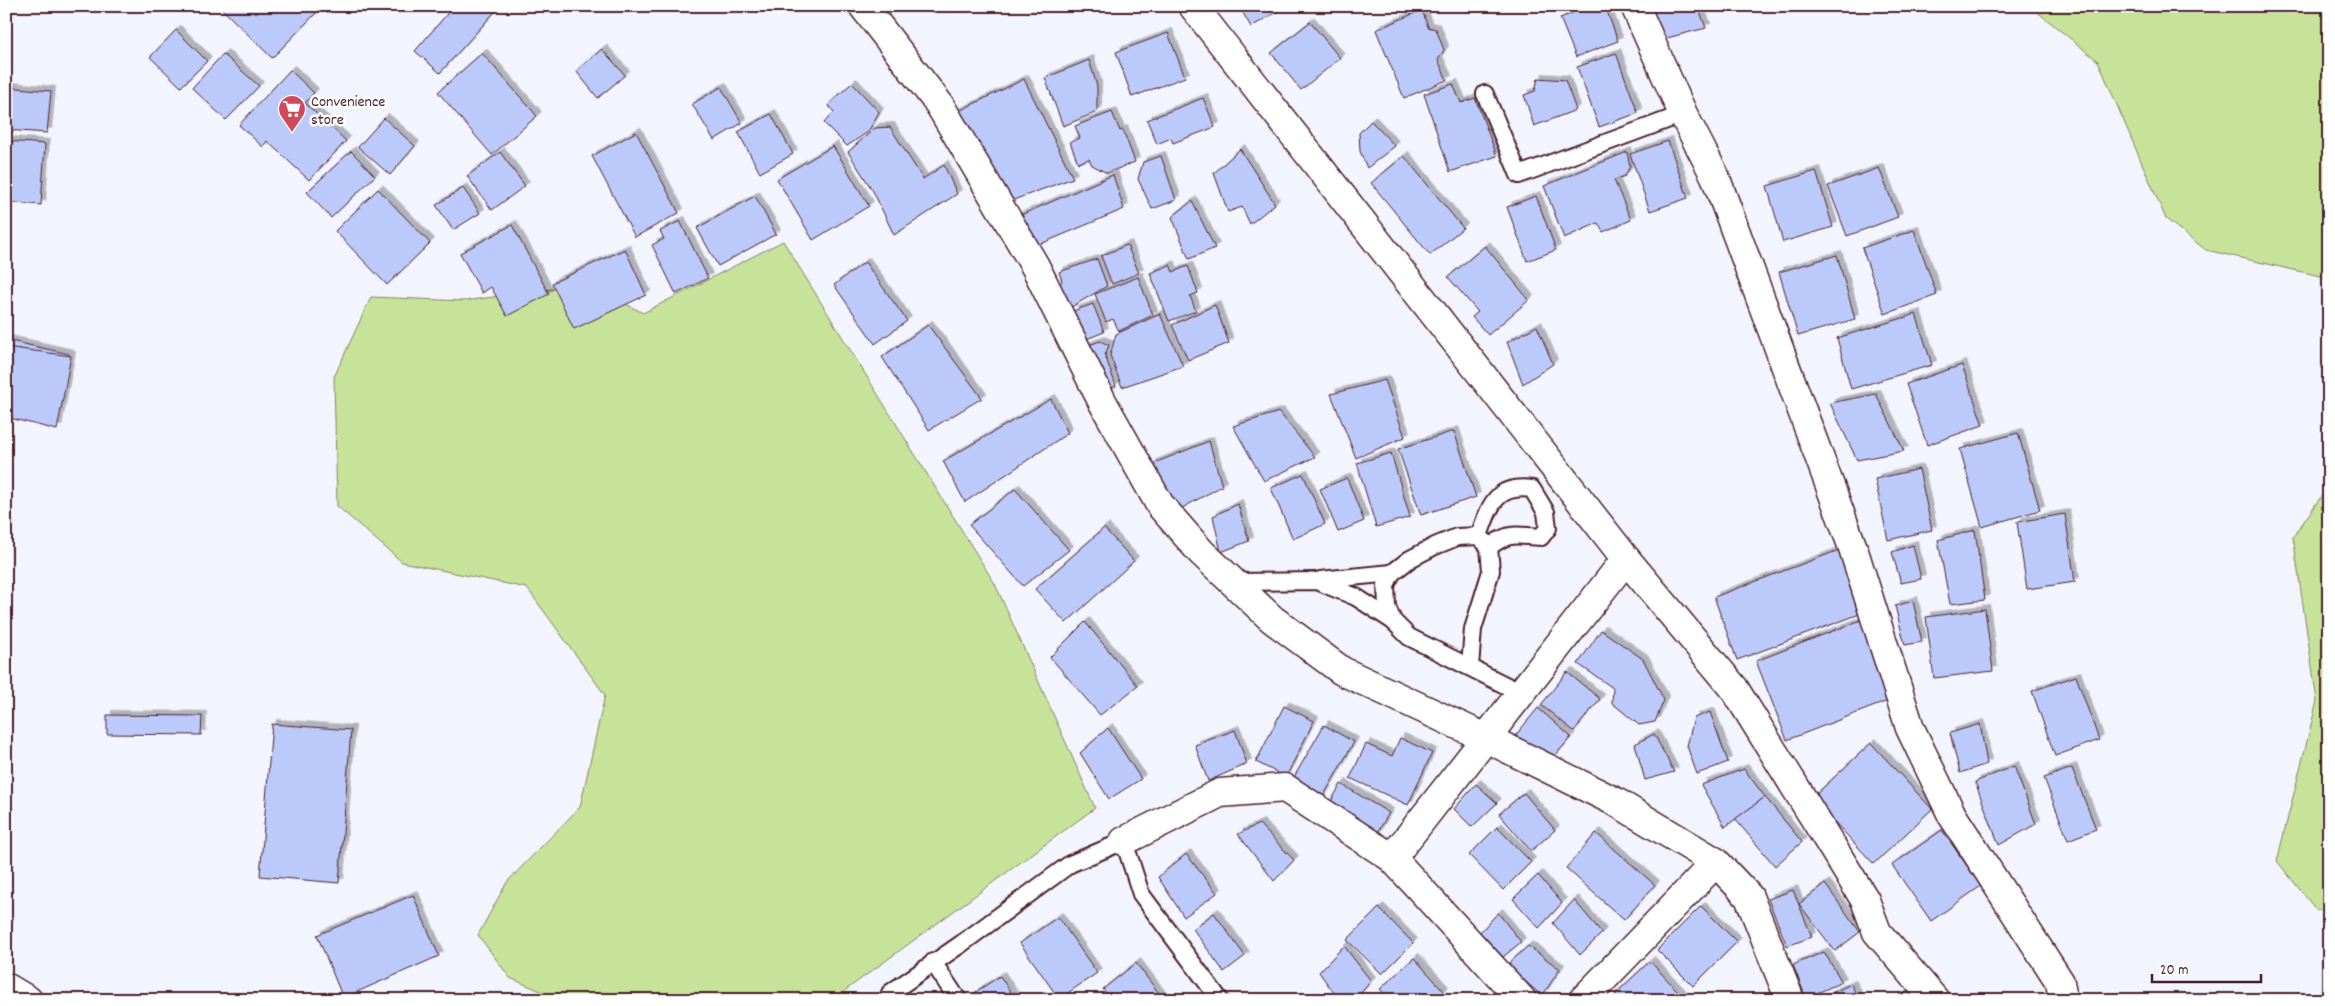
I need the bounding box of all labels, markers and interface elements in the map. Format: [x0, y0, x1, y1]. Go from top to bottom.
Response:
place label: Convenience store [311, 91, 385, 132]
supermarket icon: Convenience store [277, 94, 307, 133]
scale bar [2152, 951, 2261, 983]
text: 20 m [2160, 960, 2188, 982]

